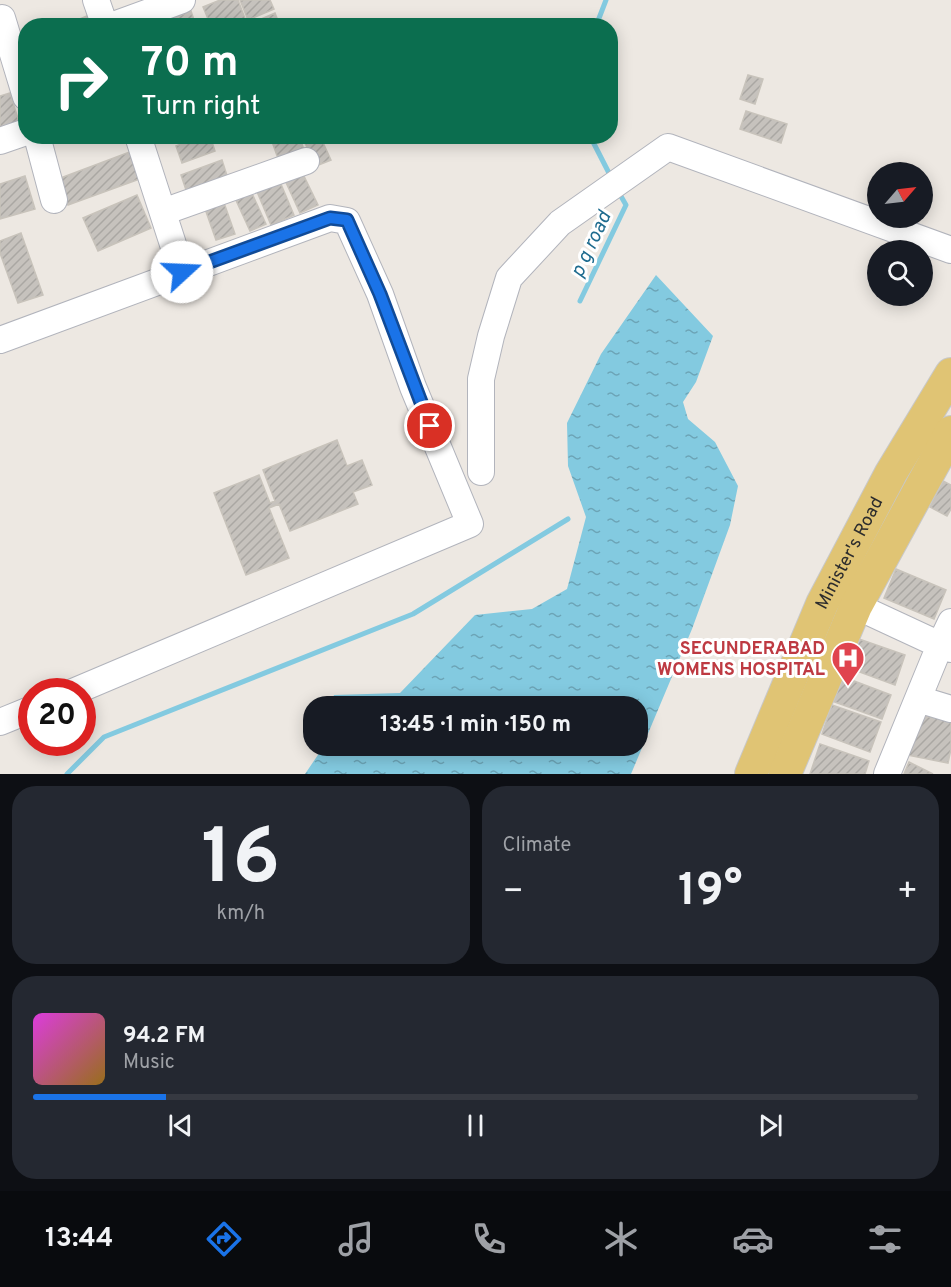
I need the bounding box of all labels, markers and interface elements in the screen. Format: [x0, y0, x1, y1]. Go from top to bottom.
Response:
text: 70 m [141, 38, 239, 91]
icon: right [42, 42, 120, 120]
text: Turn right [141, 90, 260, 124]
north arrow [867, 162, 933, 228]
map controls [867, 162, 933, 306]
water label: p g road [565, 207, 619, 282]
position arrow [150, 240, 214, 304]
button: search [867, 240, 933, 306]
pin [404, 400, 455, 451]
icon: arrive [413, 409, 446, 442]
street label: Minister's Road [811, 493, 889, 614]
place label: SECUNDERABAD WOMENS HOSPITAL [657, 638, 825, 682]
hospital icon: SECUNDERABAD WOMENS HOSPITAL [830, 640, 866, 687]
speed limit sign: 20 [18, 678, 96, 756]
text: 13:45 · 1 min · 150 m [380, 712, 571, 739]
text: 16 [201, 812, 280, 911]
text: Climate [503, 833, 571, 859]
text: 19° [678, 864, 742, 921]
text: − [503, 872, 524, 914]
text: + [897, 872, 918, 914]
text: km/h [216, 901, 265, 927]
text: 94.2 FM [123, 1023, 205, 1050]
text: Music [123, 1050, 175, 1076]
icon: previous [164, 1109, 197, 1142]
icon: pause [459, 1109, 492, 1142]
icon: next [754, 1109, 787, 1142]
icon: directions [203, 1218, 245, 1260]
icon: music [335, 1218, 377, 1260]
icon: phone [468, 1218, 510, 1260]
icon: climate [600, 1218, 642, 1260]
icon: car [732, 1218, 774, 1260]
icon: filters [864, 1218, 906, 1260]
text: 13:44 [45, 1222, 113, 1256]

